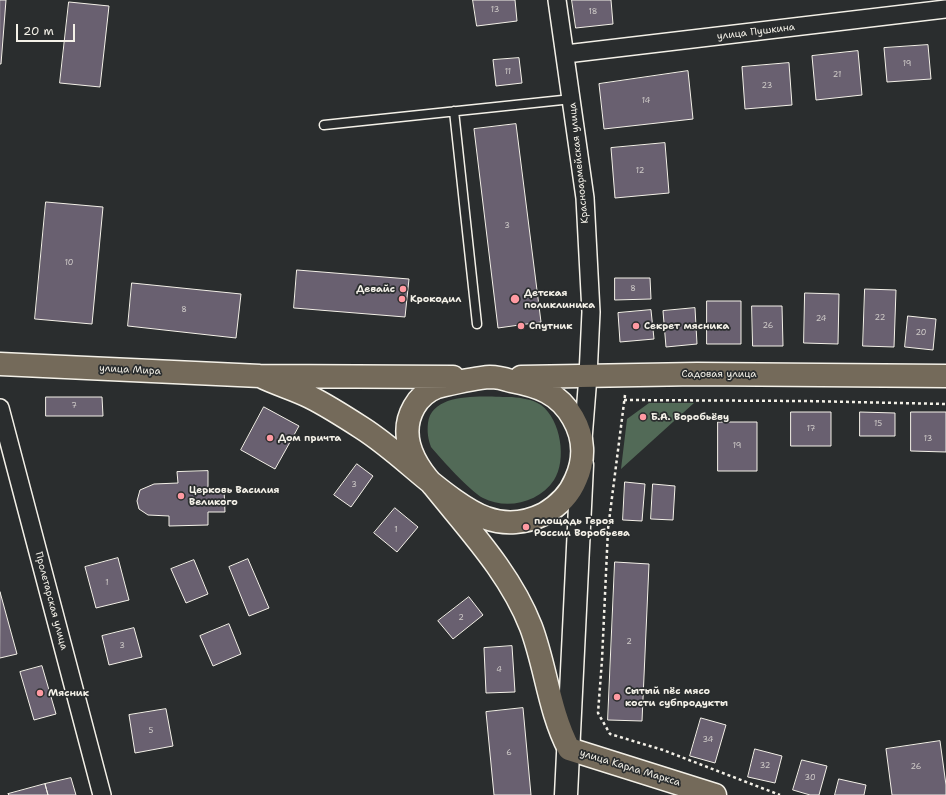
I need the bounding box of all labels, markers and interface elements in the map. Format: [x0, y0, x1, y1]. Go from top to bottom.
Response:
house number: 13 [491, 5, 499, 15]
house number: 18 [589, 7, 597, 17]
scale bar [18, 16, 77, 42]
street label: улица Пушкина [716, 21, 796, 43]
text: 20 m [23, 23, 54, 39]
house number: 19 [903, 59, 911, 69]
house number: 11 [505, 67, 511, 77]
house number: 21 [833, 70, 841, 80]
house number: 23 [762, 81, 772, 91]
house number: 14 [642, 96, 650, 106]
street label: Красноармейская улица [567, 102, 591, 224]
house number: 12 [636, 166, 644, 176]
house number: 3 [504, 221, 510, 231]
house number: 10 [65, 258, 73, 268]
place label: Девайс [356, 283, 395, 295]
marker: Девайс [398, 284, 408, 294]
house number: 8 [630, 284, 636, 294]
place label: Детская поликлиника [524, 287, 595, 310]
place label: Крокодил [410, 293, 461, 305]
marker: Детская поликлиника [509, 293, 521, 305]
marker: Крокодил [397, 294, 407, 304]
house number: 8 [181, 305, 187, 315]
house number: 22 [875, 313, 885, 323]
house number: 24 [816, 314, 826, 324]
place label: Спутник [529, 320, 572, 332]
place label: Секрет мясника [644, 320, 729, 332]
marker: Спутник [516, 321, 526, 331]
marker: Секрет мясника [631, 321, 641, 331]
house number: 26 [763, 321, 773, 331]
house number: 20 [916, 328, 926, 338]
street label: улица Мира [99, 362, 161, 378]
street label: Садовая улица [681, 368, 757, 380]
house number: 7 [71, 401, 77, 411]
place label: Б.А. Воробьёву [651, 411, 729, 423]
marker: Б.А. Воробьёву [638, 412, 648, 422]
house number: 15 [874, 419, 882, 429]
house number: 17 [807, 424, 815, 434]
place label: Дом причта [278, 432, 341, 444]
marker: Дом причта [265, 433, 275, 443]
house number: 13 [924, 434, 932, 444]
house number: 19 [733, 441, 741, 451]
house number: 3 [351, 480, 357, 490]
place label: Церковь Василия Великого [189, 484, 279, 508]
marker: Церковь Василия Великого [176, 491, 186, 501]
place label: площадь Героя России Воробьева [534, 515, 630, 538]
marker: площадь Героя России Воробьева [521, 522, 531, 532]
house number: 1 [394, 525, 398, 535]
street label: Пролетарская улица [32, 551, 70, 651]
house number: 1 [105, 578, 109, 588]
house number: 2 [458, 613, 464, 623]
house number: 2 [626, 637, 632, 647]
house number: 3 [119, 641, 125, 651]
house number: 4 [496, 665, 502, 675]
place label: Сытый пёс мясо кости субпродукты [625, 685, 728, 708]
place label: Мясник [48, 687, 89, 699]
marker: Мясник [35, 688, 45, 698]
marker: Сытый пёс мясо кости субпродукты [612, 692, 622, 702]
house number: 5 [149, 726, 153, 736]
house number: 34 [703, 735, 713, 745]
street label: улица Карла Маркса [578, 747, 682, 789]
house number: 6 [506, 748, 512, 758]
house number: 32 [760, 761, 770, 771]
house number: 26 [911, 762, 921, 772]
house number: 30 [804, 773, 816, 783]

